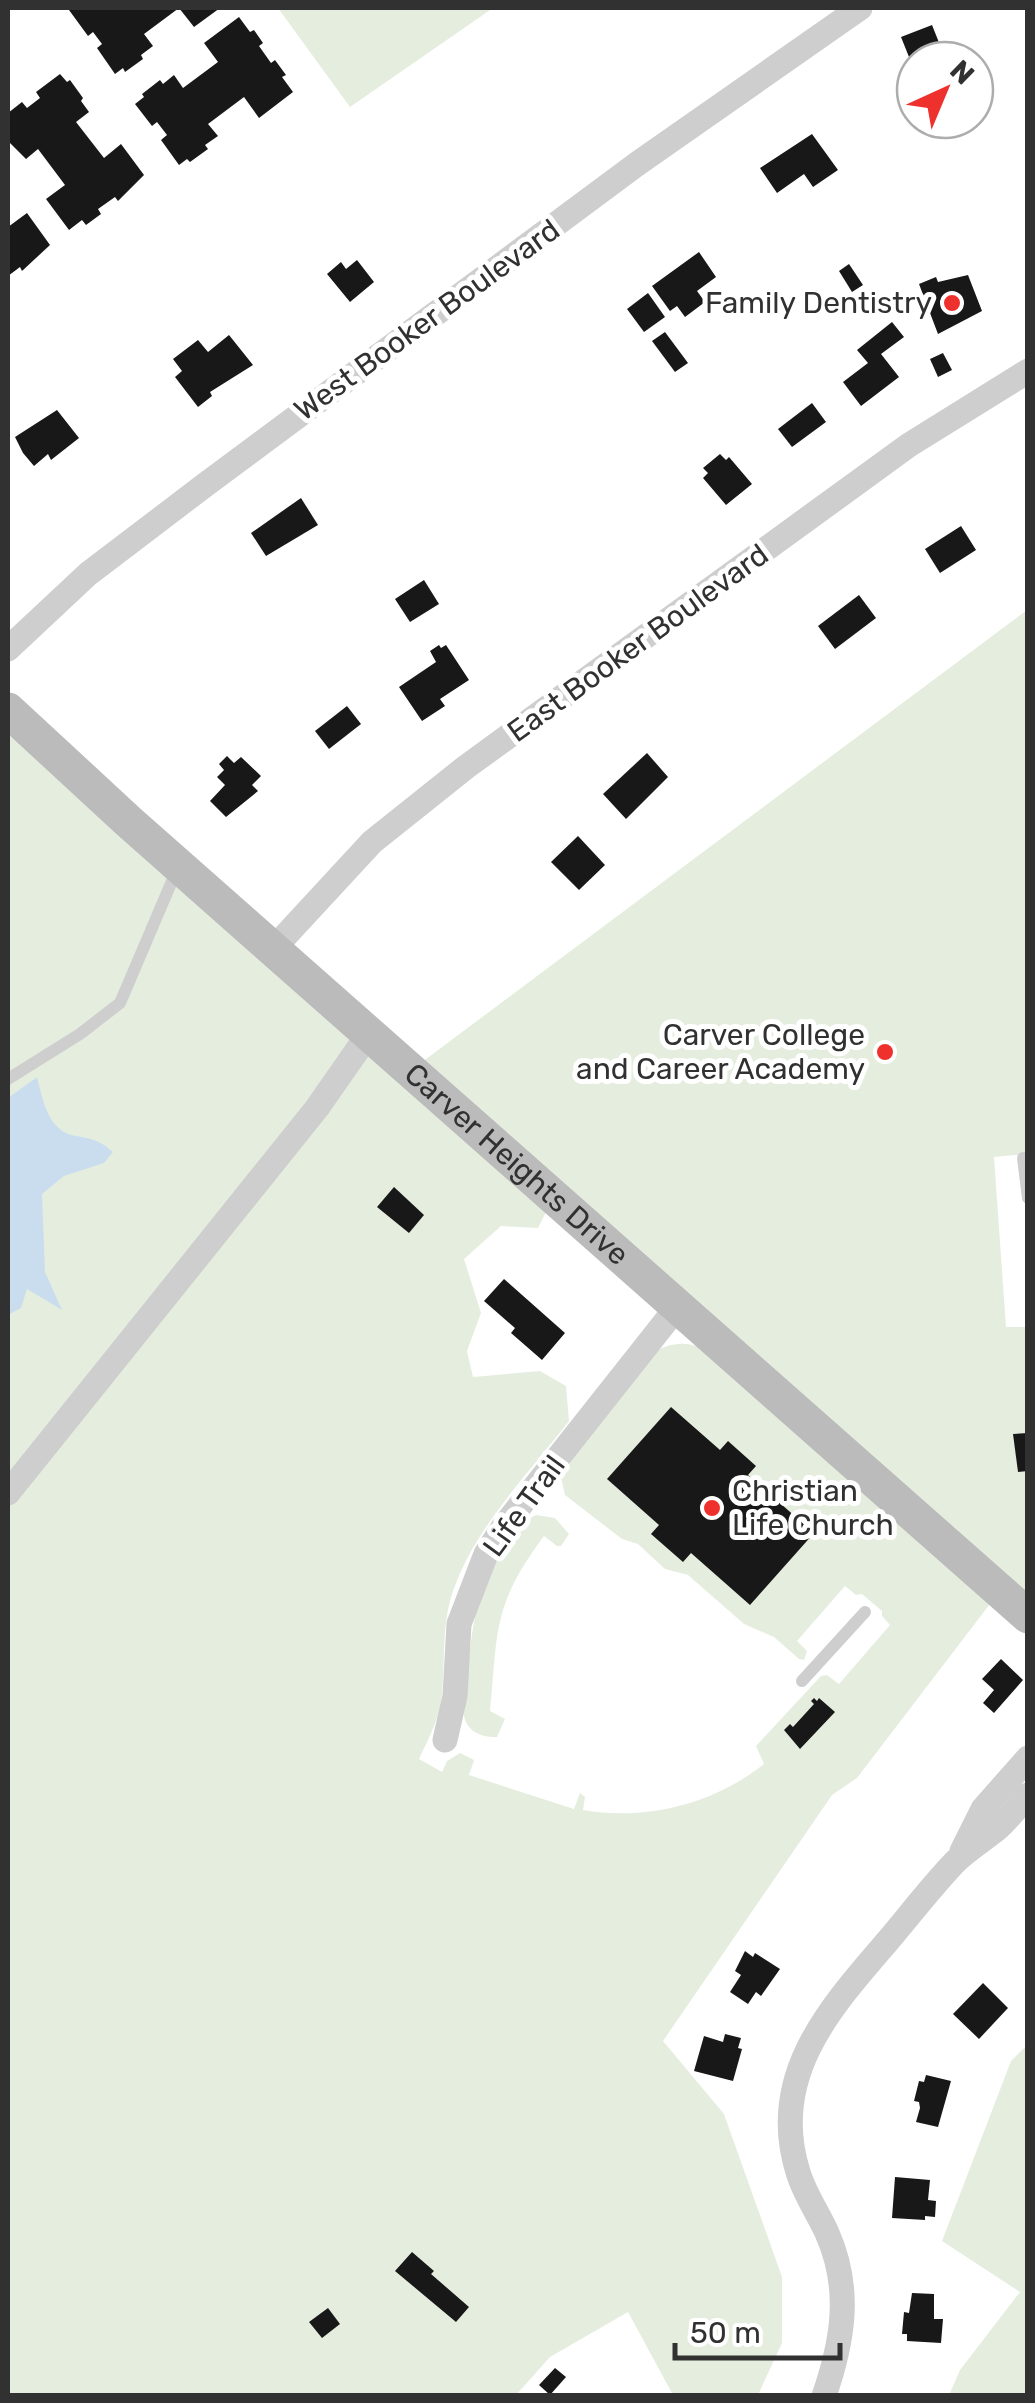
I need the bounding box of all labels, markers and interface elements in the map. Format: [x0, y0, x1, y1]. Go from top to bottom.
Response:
north arrow [895, 40, 995, 140]
text: N [943, 54, 981, 91]
street label: West Booker Boulevard [287, 212, 567, 428]
place label: Family Dentistry [705, 285, 932, 321]
marker: Family Dentistry [941, 292, 963, 314]
street label: East Booker Boulevard [501, 536, 775, 750]
place label: Carver College and Career Academy [576, 1017, 865, 1087]
marker: Carver College and Career Academy [874, 1041, 896, 1063]
street label: Carver Heights Drive [397, 1056, 636, 1273]
street label: Life Trail [475, 1448, 573, 1564]
place label: Christian Life Church [732, 1473, 894, 1543]
marker: Christian Life Church [701, 1497, 723, 1519]
scale bar [675, 2298, 840, 2360]
text: 50 m [690, 2315, 761, 2351]

